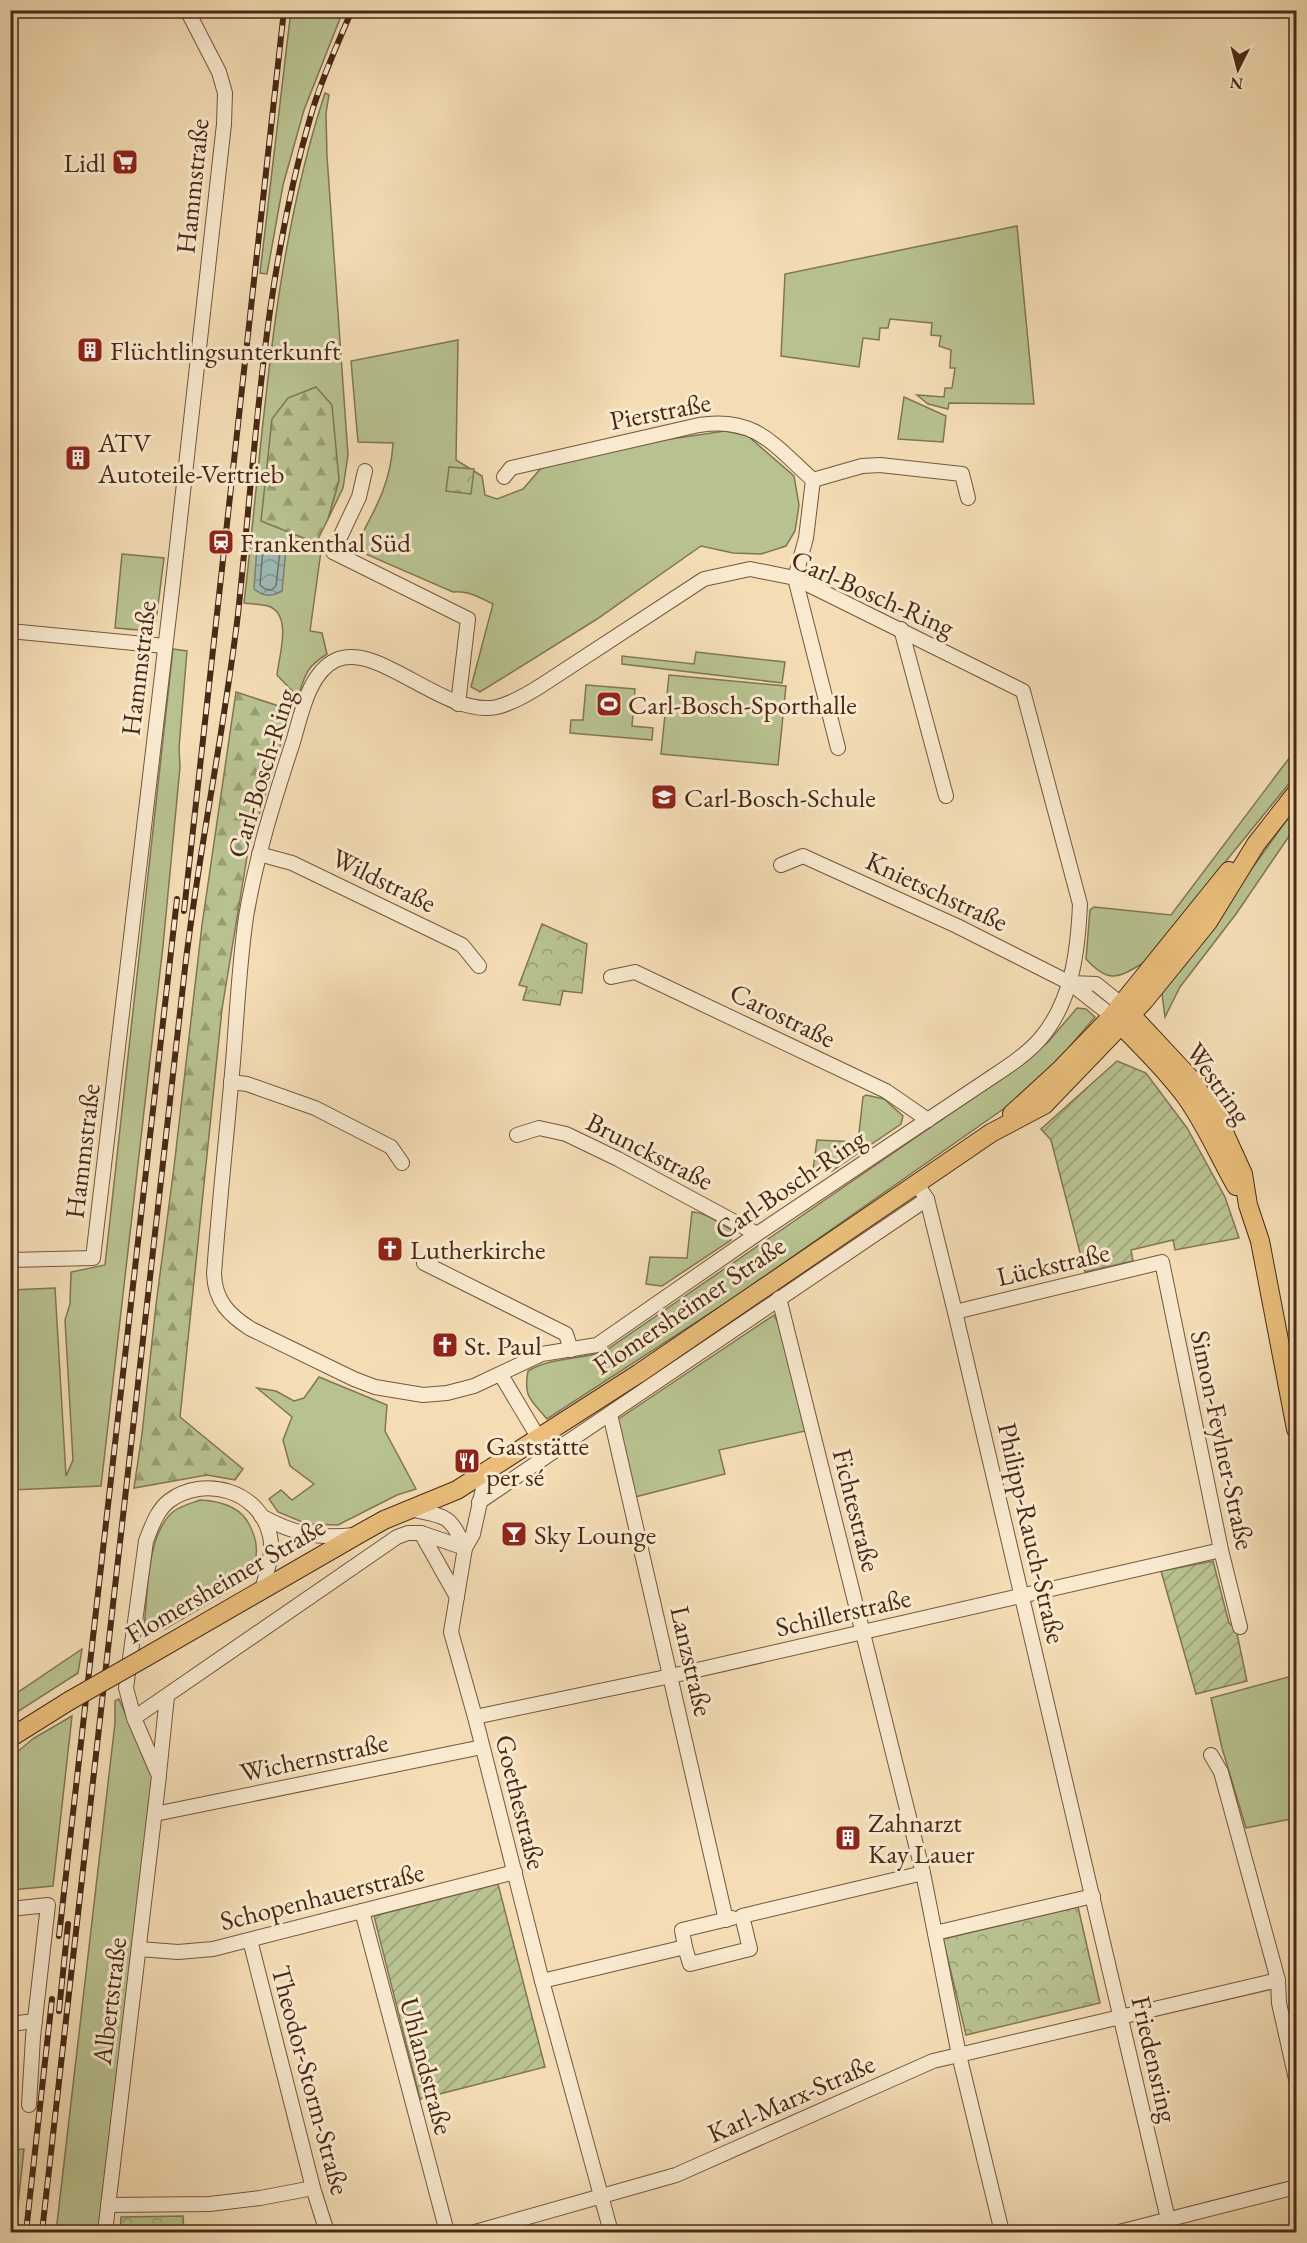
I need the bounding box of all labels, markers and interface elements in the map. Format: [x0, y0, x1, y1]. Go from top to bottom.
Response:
north arrow [1208, 39, 1268, 99]
text: N [1229, 72, 1244, 95]
street label: Hammstraße [167, 117, 217, 255]
place label: Lidl [63, 145, 106, 180]
supermarket icon: Lidl [110, 147, 140, 177]
place label: Flüchtlingsunterkunft [110, 333, 341, 368]
building icon: Flüchtlingsunterkunft [75, 335, 105, 365]
street label: Pierstraße [606, 384, 714, 438]
place label: ATV Autoteile-Vertrieb [97, 425, 284, 491]
building icon: ATV Autoteile-Vertrieb [63, 443, 93, 473]
place label: Frankenthal Süd [240, 525, 411, 560]
station icon: Frankenthal Süd [206, 527, 236, 557]
street label: Carl-Bosch-Ring [786, 541, 960, 645]
street label: Hammstraße [112, 598, 164, 738]
street label: Carl-Bosch-Ring [219, 684, 303, 862]
place label: Carl-Bosch-Sporthalle [628, 687, 857, 722]
sports icon: Carl-Bosch-Sporthalle [594, 689, 624, 719]
place label: Carl-Bosch-Schule [684, 780, 876, 815]
school or university icon: Carl-Bosch-Schule [649, 782, 679, 812]
street label: Wildstraße [326, 840, 442, 920]
street label: Knietschstraße [860, 843, 1014, 939]
street label: Carostraße [724, 974, 842, 1056]
street label: Westring [1178, 1036, 1260, 1131]
street label: Hammstraße [56, 1081, 108, 1221]
street label: Brunckstraße [581, 1104, 719, 1198]
street label: Carl-Bosch-Ring [708, 1120, 873, 1247]
street label: Flomersheimer Straße [586, 1228, 792, 1382]
place label: Lutherkirche [410, 1232, 546, 1267]
church icon: Lutherkirche [375, 1234, 405, 1264]
street label: Lückstraße [993, 1234, 1113, 1294]
street label: Simon-Feylner-Straße [1183, 1327, 1263, 1553]
place label: St. Paul [464, 1328, 542, 1363]
church icon: St. Paul [430, 1330, 460, 1360]
street label: Philipp-Rauch-Straße [990, 1419, 1074, 1647]
place label: Gaststätte per sé [486, 1428, 589, 1494]
street label: Fichtestraße [825, 1445, 889, 1575]
restaurant icon: Gaststätte per sé [452, 1446, 482, 1476]
street label: Flomersheimer Straße [119, 1509, 331, 1651]
place label: Sky Lounge [534, 1517, 656, 1552]
bar icon: Sky Lounge [499, 1519, 529, 1549]
street label: Schillerstraße [772, 1579, 914, 1645]
street label: Lanzstraße [662, 1602, 722, 1720]
street label: Wichernstraße [237, 1724, 391, 1790]
street label: Goethestraße [487, 1731, 555, 1873]
place label: Zahnarzt Kay Lauer [868, 1805, 974, 1871]
building icon: Zahnarzt Kay Lauer [833, 1823, 863, 1853]
street label: Schopenhauerstraße [216, 1854, 428, 1938]
street label: Albertstraße [84, 1935, 134, 2068]
street label: Theodor-Storm-Straße [264, 1962, 358, 2198]
street label: Friedensring [1123, 1992, 1187, 2126]
street label: Uhlandstraße [392, 1994, 462, 2138]
street label: Karl-Marx-Straße [702, 2045, 880, 2151]

